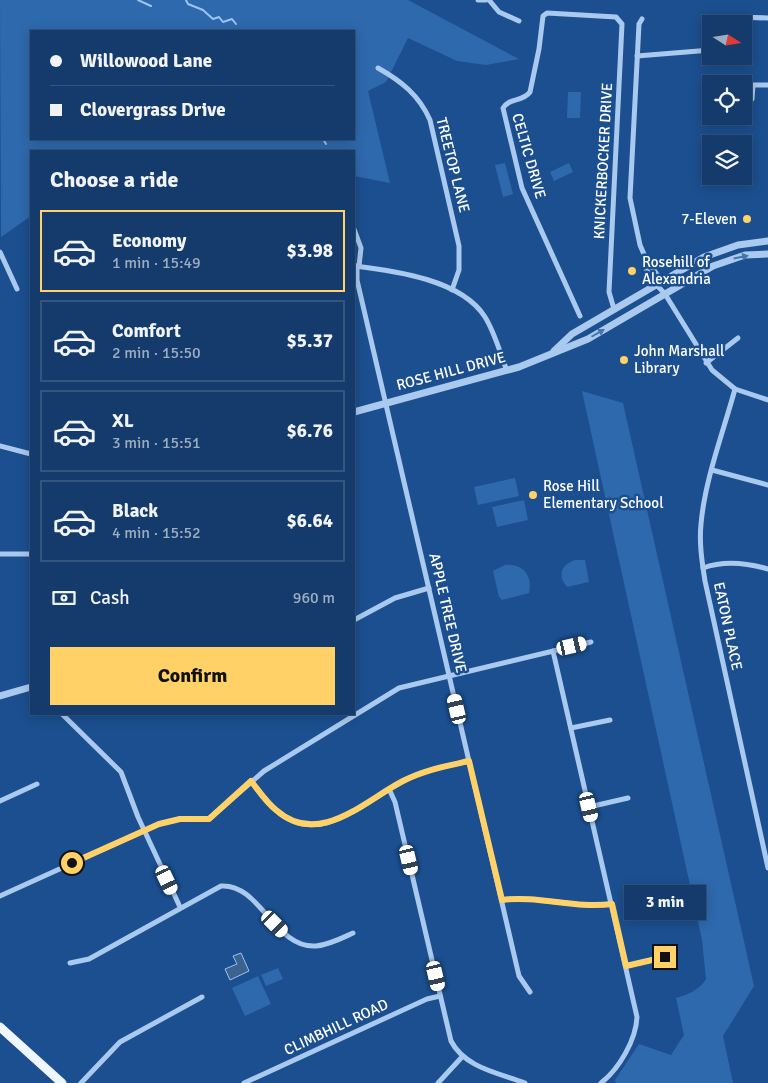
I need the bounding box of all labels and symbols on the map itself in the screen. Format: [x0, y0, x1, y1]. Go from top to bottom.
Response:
north arrow [702, 15, 752, 65]
street label: KNICKERBOCKER DRIVE [590, 82, 616, 240]
street label: CELTIC DRIVE [508, 111, 550, 201]
street label: TREETOP LANE [432, 115, 474, 215]
place label: 7-Eleven [681, 210, 737, 228]
marker: 7-Eleven [741, 213, 753, 225]
one-way arrow [734, 252, 750, 260]
place label: Rosehill of Alexandria [642, 253, 711, 288]
marker: Rosehill of Alexandria [626, 265, 638, 277]
one-way arrow [592, 328, 605, 337]
place label: John Marshall Library [634, 342, 724, 377]
street label: ROSE HILL DRIVE [394, 348, 508, 394]
marker: John Marshall Library [618, 354, 630, 366]
place label: Rose Hill Elementary School [543, 477, 664, 512]
marker: Rose Hill Elementary School [527, 489, 539, 501]
street label: APPLE TREE DRIVE [425, 551, 471, 675]
street label: EATON PLACE [710, 580, 746, 672]
car [555, 635, 588, 657]
car [446, 693, 467, 725]
car [578, 791, 599, 823]
car [398, 844, 419, 876]
route start [61, 852, 83, 874]
car [153, 863, 180, 897]
callout: 3 min [624, 884, 706, 920]
car [259, 908, 290, 940]
route end [654, 946, 676, 968]
car [425, 960, 446, 992]
street label: CLIMBHILL ROAD [281, 995, 391, 1059]

